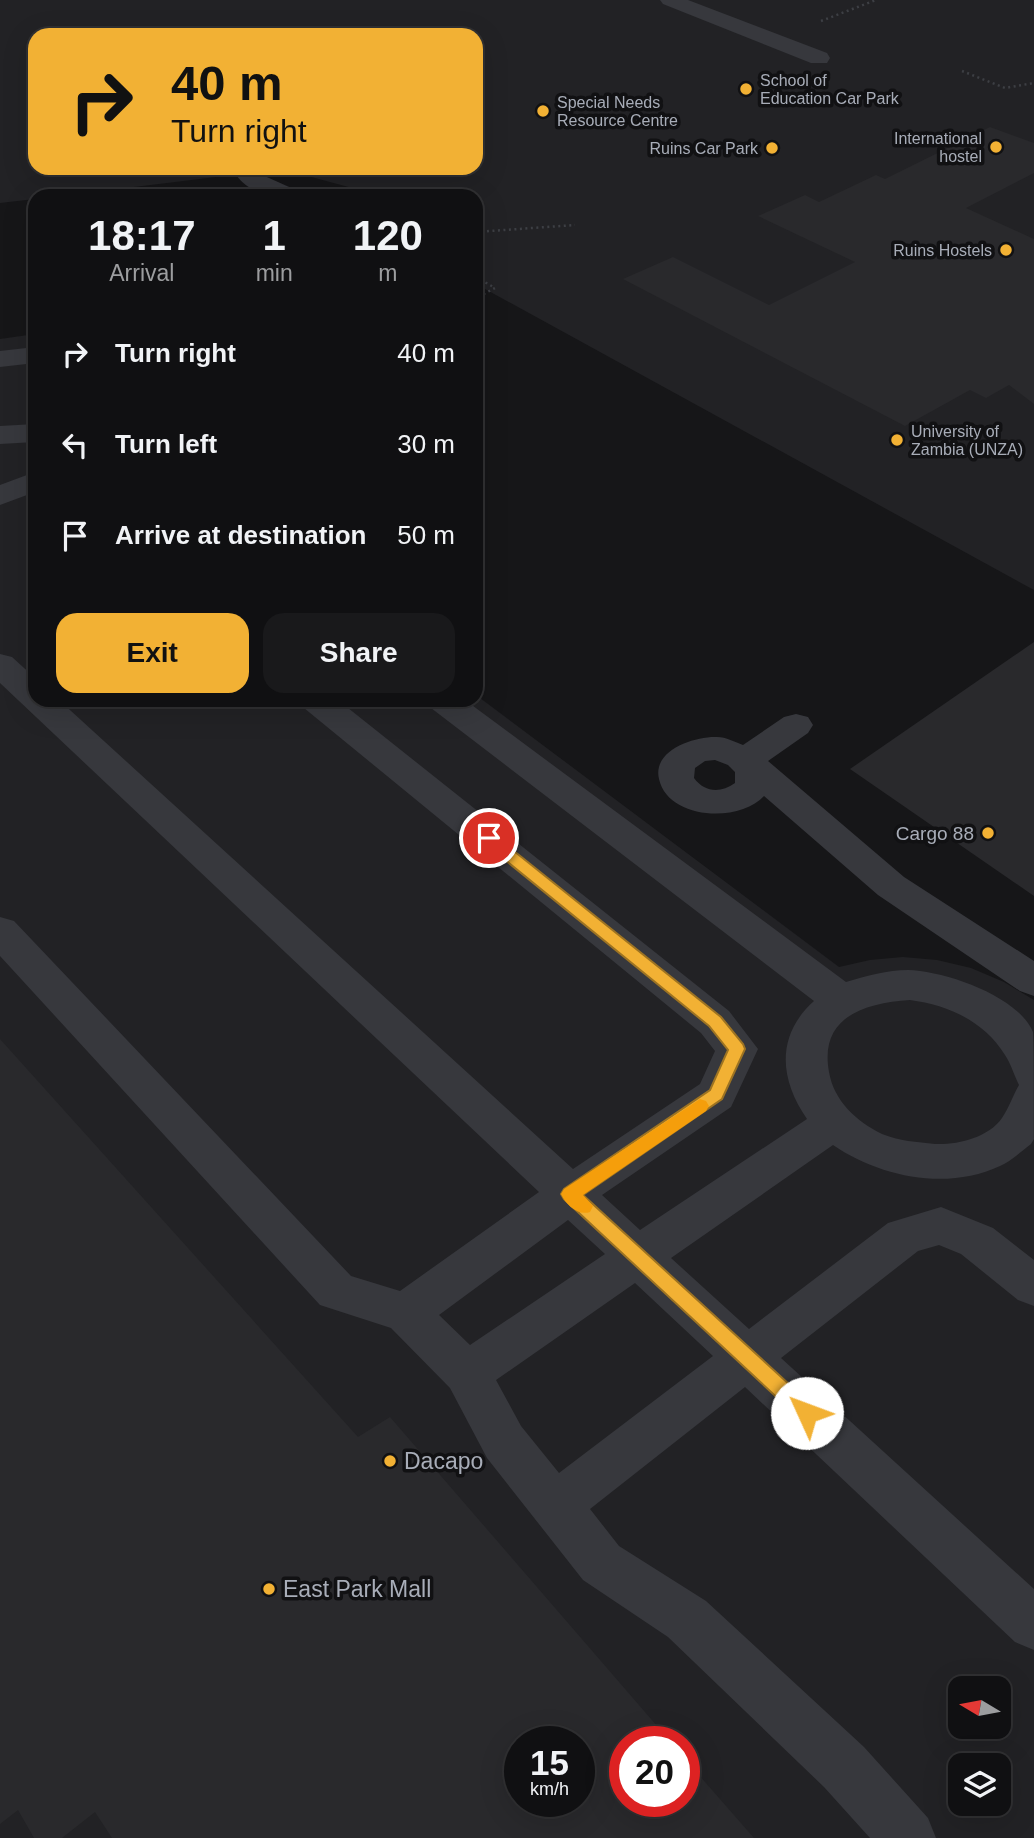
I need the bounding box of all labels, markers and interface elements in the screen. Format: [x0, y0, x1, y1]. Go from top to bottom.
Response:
icon: right [56, 56, 147, 147]
text: 40 m [171, 56, 283, 110]
place label: School of Education Car Park [760, 72, 900, 107]
marker: School of Education Car Park [738, 81, 754, 97]
place label: Special Needs Resource Centre [557, 94, 678, 129]
marker: Special Needs Resource Centre [535, 103, 551, 119]
text: Turn right [171, 113, 307, 149]
place label: International hostel [894, 130, 982, 165]
marker: International hostel [988, 139, 1004, 155]
place label: Ruins Car Park [650, 140, 759, 157]
marker: Ruins Car Park [764, 140, 780, 156]
text: 18:17 [88, 212, 196, 259]
text: 1 [262, 212, 286, 259]
text: 120 [353, 212, 423, 259]
place label: Ruins Hostels [893, 242, 992, 259]
marker: Ruins Hostels [998, 242, 1014, 258]
text: Arrival [109, 260, 174, 286]
text: min [256, 260, 293, 286]
text: m [378, 260, 397, 286]
icon: right [56, 335, 94, 373]
text: Turn right [115, 338, 236, 368]
text: 40 m [397, 338, 455, 368]
place label: University of Zambia (UNZA) [911, 423, 1023, 458]
icon: left [56, 426, 94, 464]
text: Turn left [115, 429, 217, 459]
text: 30 m [397, 429, 455, 459]
marker: University of Zambia (UNZA) [889, 432, 905, 448]
icon: arrive [56, 517, 94, 555]
text: Arrive at destination [115, 520, 366, 550]
text: 50 m [397, 520, 455, 550]
button: Exit [56, 613, 249, 693]
button: Share [263, 613, 455, 693]
pin [459, 808, 519, 868]
icon: arrive [470, 819, 508, 857]
place label: Cargo 88 [896, 823, 974, 844]
marker: Cargo 88 [980, 825, 996, 841]
position arrow [770, 1376, 844, 1450]
place label: Dacapo [404, 1448, 483, 1474]
marker: Dacapo [382, 1453, 398, 1469]
place label: East Park Mall [283, 1576, 431, 1602]
marker: East Park Mall [261, 1581, 277, 1597]
north arrow [948, 1676, 1012, 1740]
map controls [948, 1676, 1011, 1816]
speed limit sign: 20 [609, 1726, 700, 1817]
text: 15 [530, 1743, 569, 1782]
button: layers [948, 1753, 1011, 1816]
text: km/h [530, 1779, 569, 1799]

